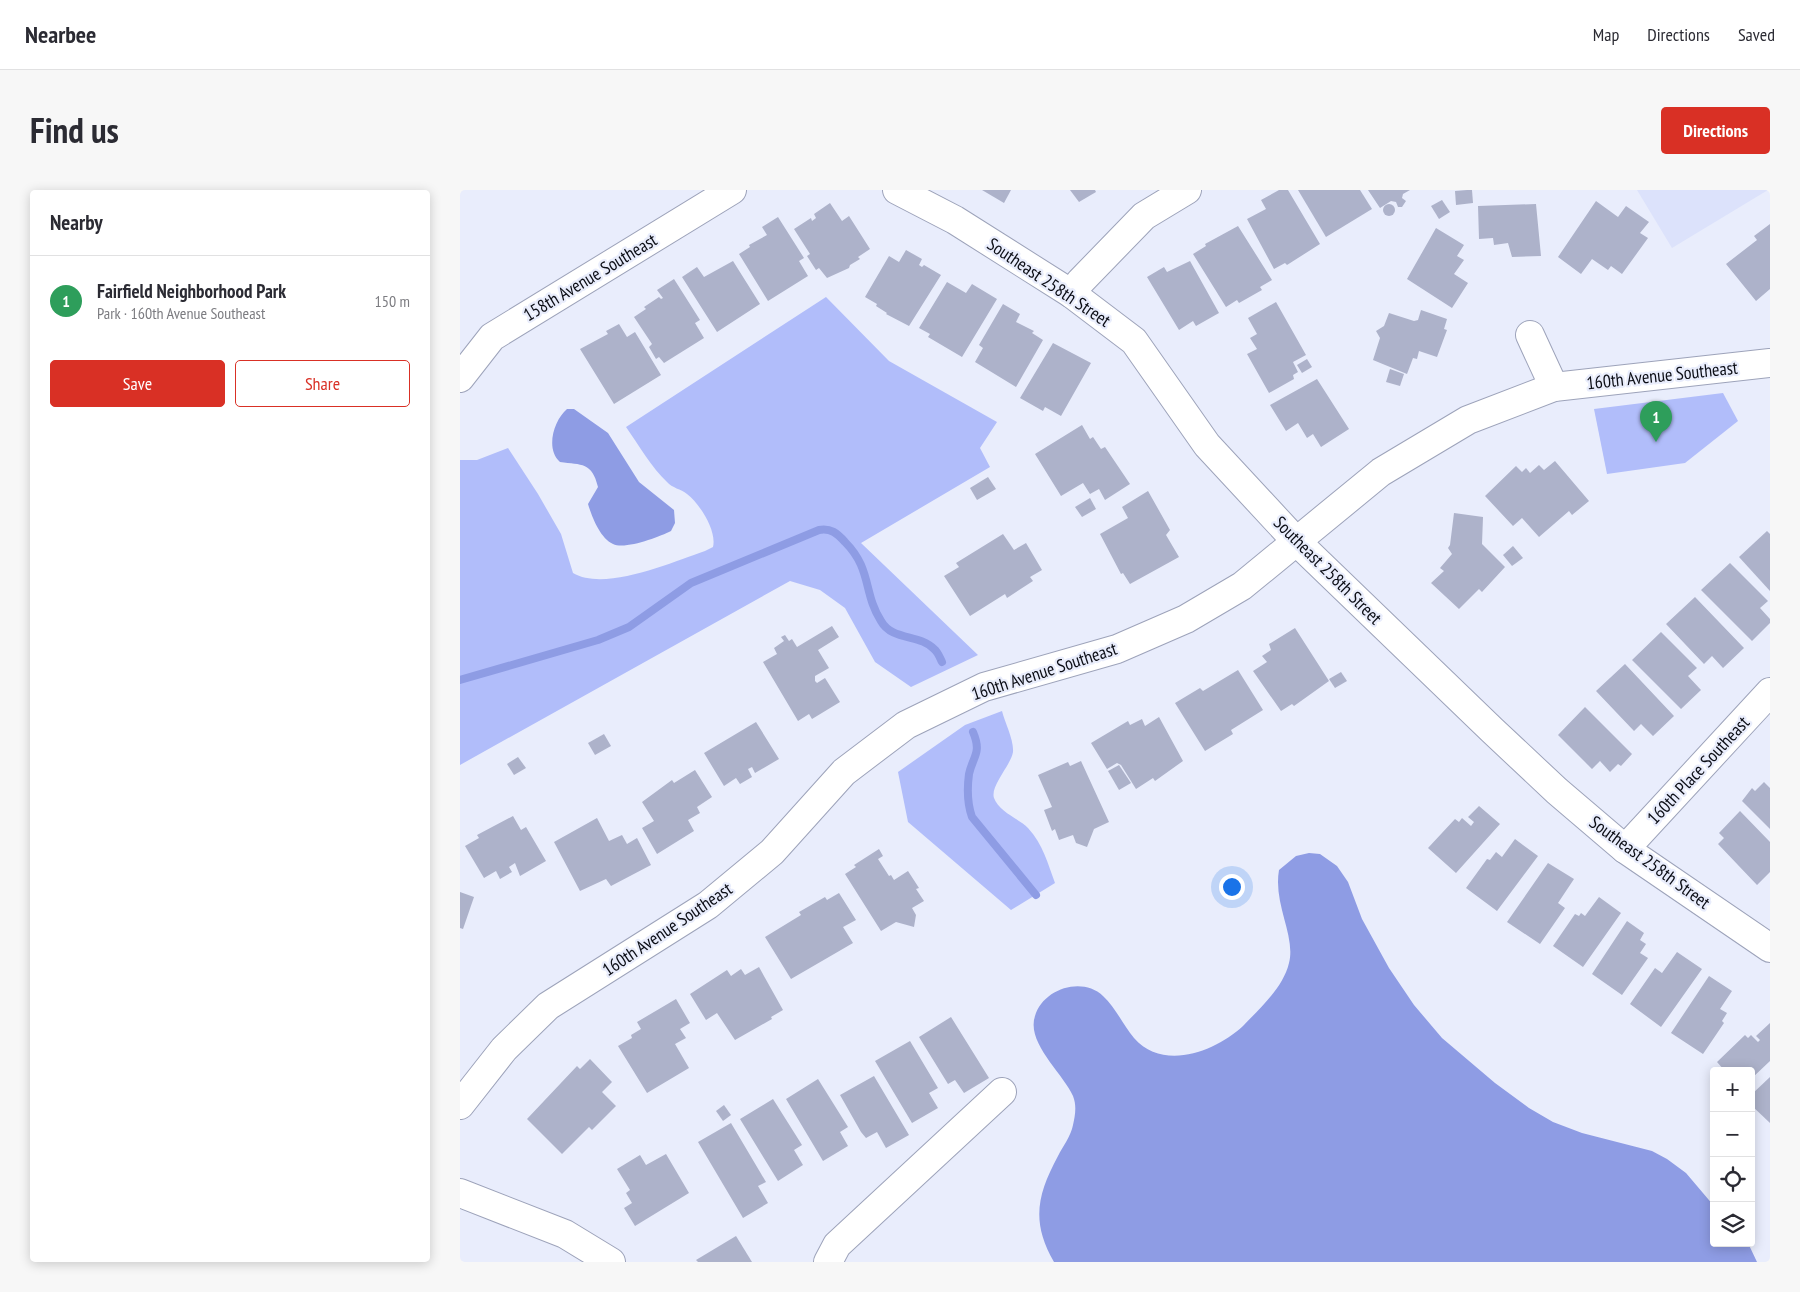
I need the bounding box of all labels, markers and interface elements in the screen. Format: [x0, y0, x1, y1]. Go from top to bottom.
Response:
text: Nearbee [25, 19, 96, 50]
text: Map [1593, 23, 1619, 46]
text: Directions [1647, 23, 1710, 46]
text: Saved [1738, 23, 1775, 46]
text: Find us [30, 107, 119, 153]
button: Directions [1661, 107, 1770, 154]
text: Nearby [50, 209, 103, 236]
street label: 158th Avenue Southeast [519, 228, 661, 326]
street label: Southeast 258th Street [983, 232, 1115, 332]
text: Fairfield Neighborhood Park [97, 279, 286, 303]
text: 1 [62, 291, 70, 311]
text: 150 m [375, 291, 410, 311]
text: Park · 160th Avenue Southeast [97, 303, 265, 323]
street label: 160th Avenue Southeast [1585, 356, 1739, 394]
button: Save [50, 360, 225, 407]
button: Share [235, 360, 410, 407]
pin: 1 [1640, 401, 1672, 442]
street label: Southeast 258th Street [1269, 511, 1387, 629]
street label: 160th Avenue Southeast [968, 637, 1120, 705]
street label: 160th Place Southeast [1642, 711, 1754, 829]
street label: Southeast 258th Street [1585, 810, 1715, 914]
your location [1219, 874, 1245, 900]
street label: 160th Avenue Southeast [598, 877, 736, 981]
map controls [1710, 1067, 1755, 1247]
button: + [1710, 1067, 1755, 1112]
button: − [1710, 1112, 1755, 1157]
button: locate [1710, 1157, 1755, 1202]
button: layers [1710, 1202, 1755, 1247]

